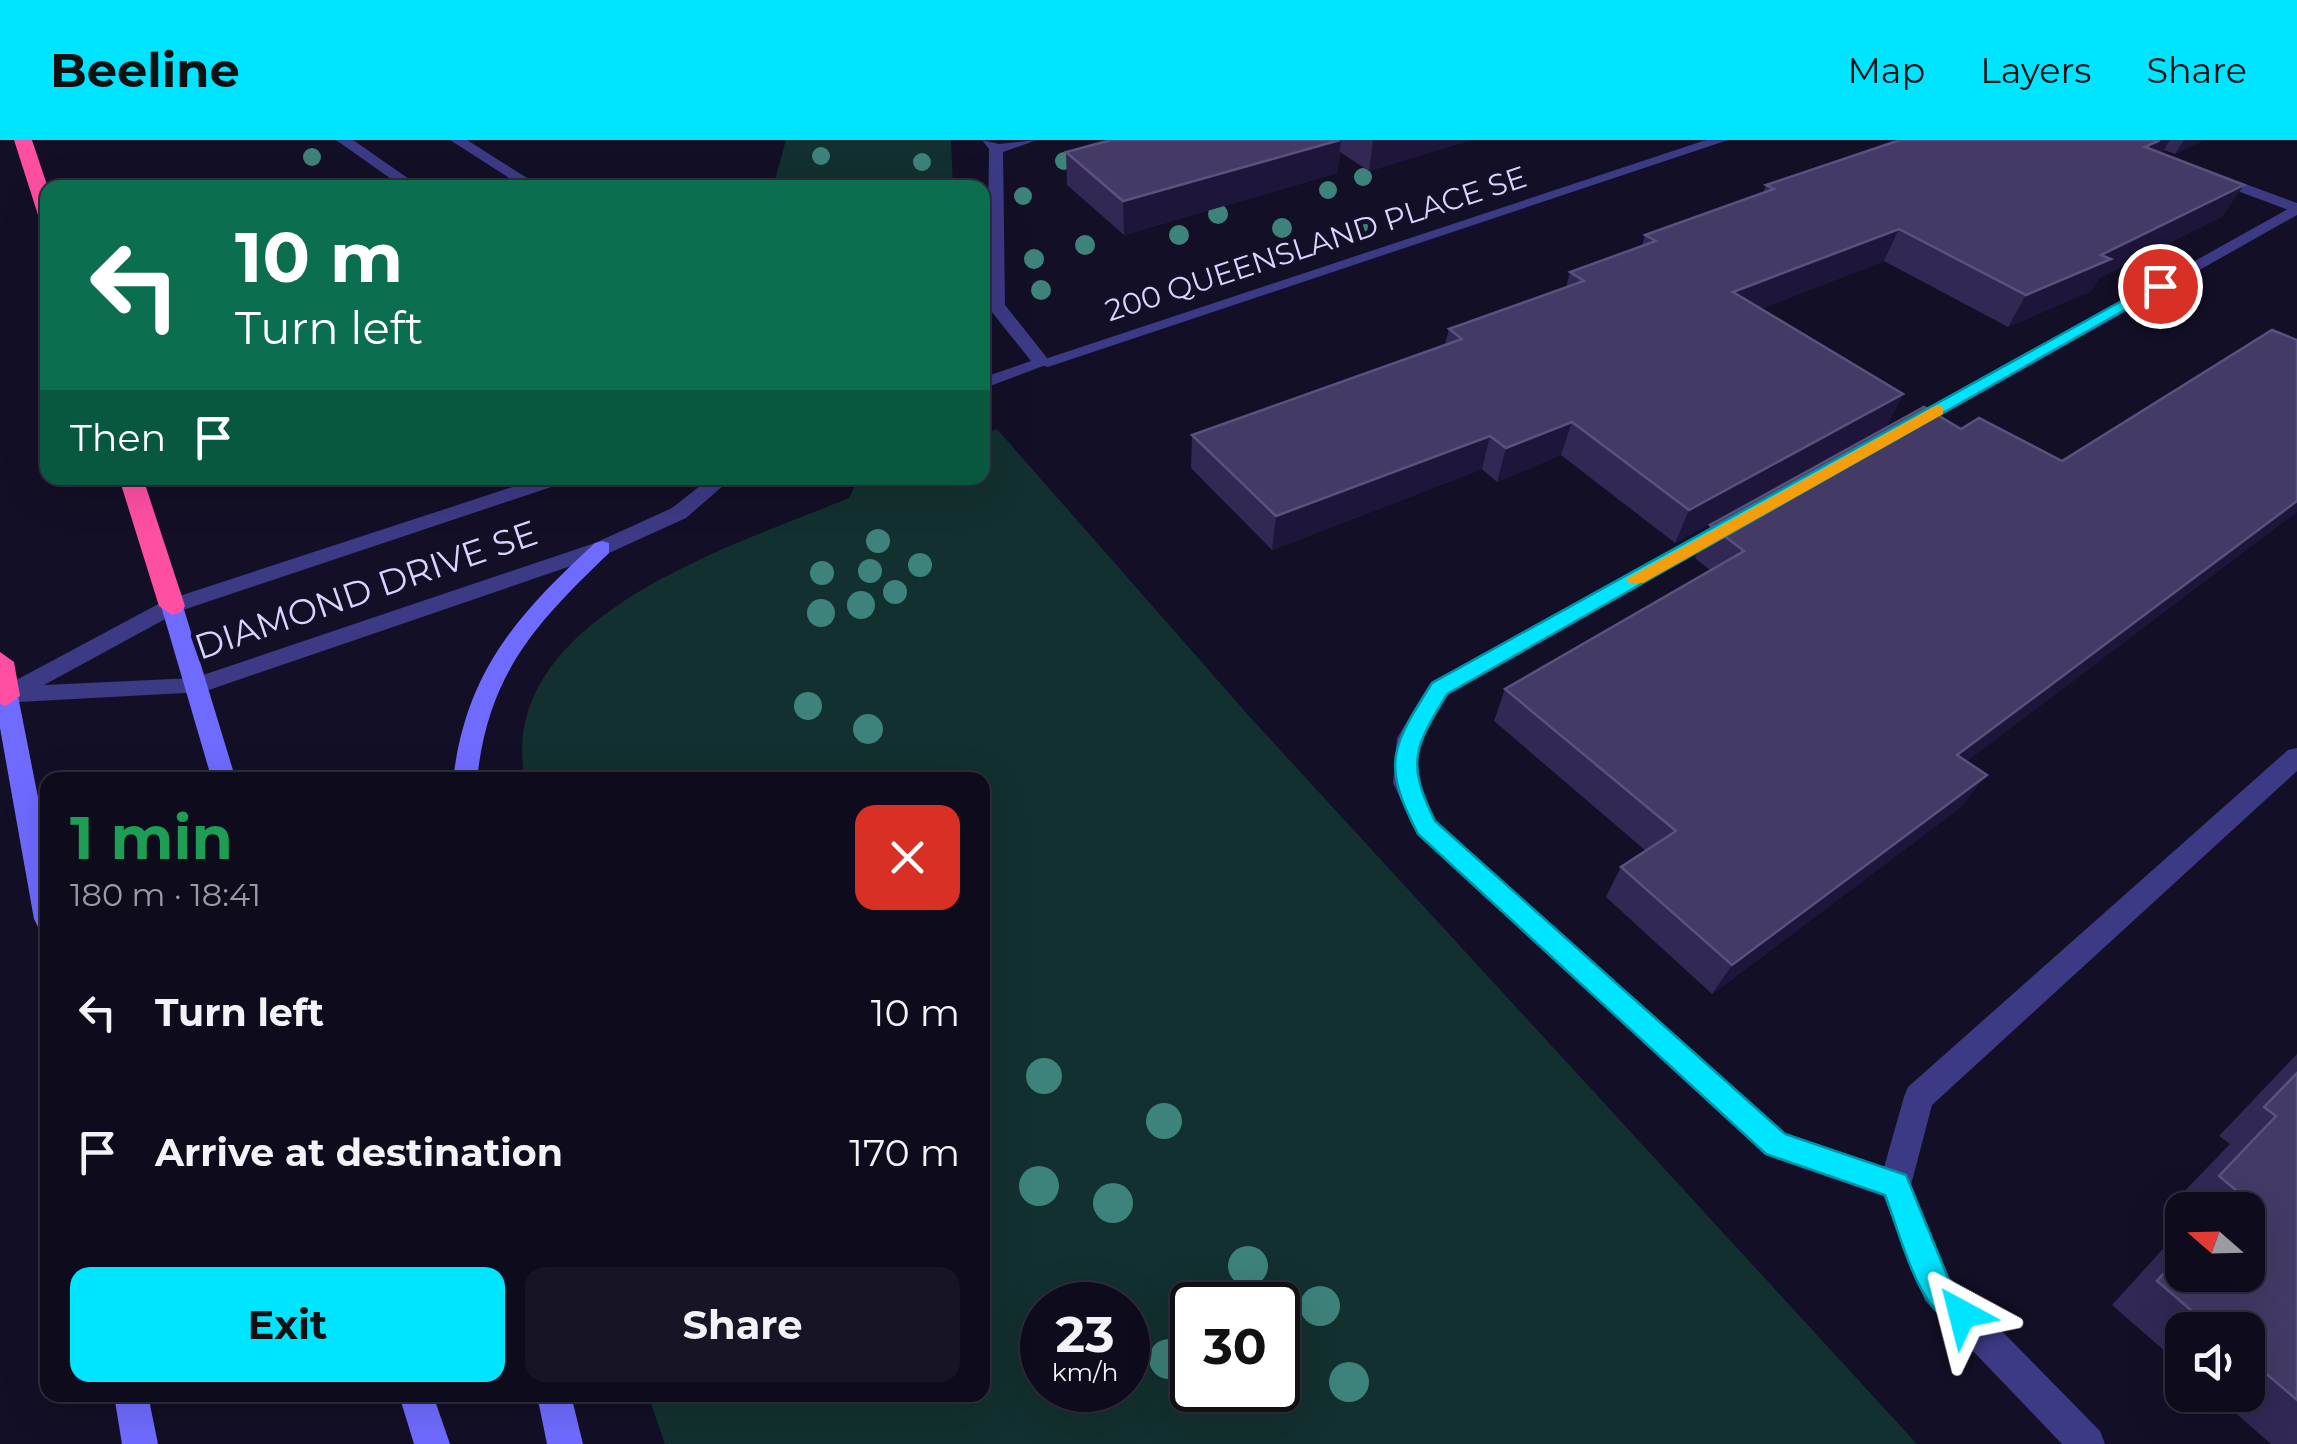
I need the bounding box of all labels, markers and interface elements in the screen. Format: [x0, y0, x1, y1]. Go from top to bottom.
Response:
text: Beeline [50, 41, 240, 99]
text: Map [1847, 49, 1925, 92]
text: Layers [1980, 49, 2091, 92]
text: Share [2146, 49, 2247, 92]
street label: 200 QUEENSLAND PLACE SE [1101, 158, 1531, 329]
text: 10 m [235, 214, 403, 300]
icon: left [70, 220, 200, 350]
pin [2118, 244, 2203, 329]
icon: arrive [2133, 259, 2188, 314]
text: Turn left [235, 300, 423, 355]
icon: arrive [186, 410, 241, 465]
text: Then [70, 414, 166, 461]
street label: DIAMOND DRIVE SE [189, 511, 543, 668]
text: 1 min [70, 801, 233, 874]
button: close [855, 805, 960, 910]
text: 180 m · 18:41 [70, 875, 261, 914]
icon: left [70, 985, 125, 1040]
text: Turn left [155, 989, 324, 1036]
text: 10 m [871, 989, 960, 1036]
icon: arrive [70, 1125, 125, 1180]
text: Arrive at destination [155, 1129, 563, 1176]
text: 170 m [849, 1129, 960, 1176]
north arrow [2165, 1192, 2265, 1292]
map controls [2165, 1192, 2265, 1412]
position arrow [1910, 1262, 2014, 1366]
button: Exit [70, 1267, 505, 1382]
button: Share [525, 1267, 960, 1382]
speed limit sign: 30 [1170, 1282, 1300, 1412]
text: 23 [1055, 1304, 1115, 1365]
button: sound [2165, 1312, 2265, 1412]
text: km/h [1052, 1357, 1118, 1387]

